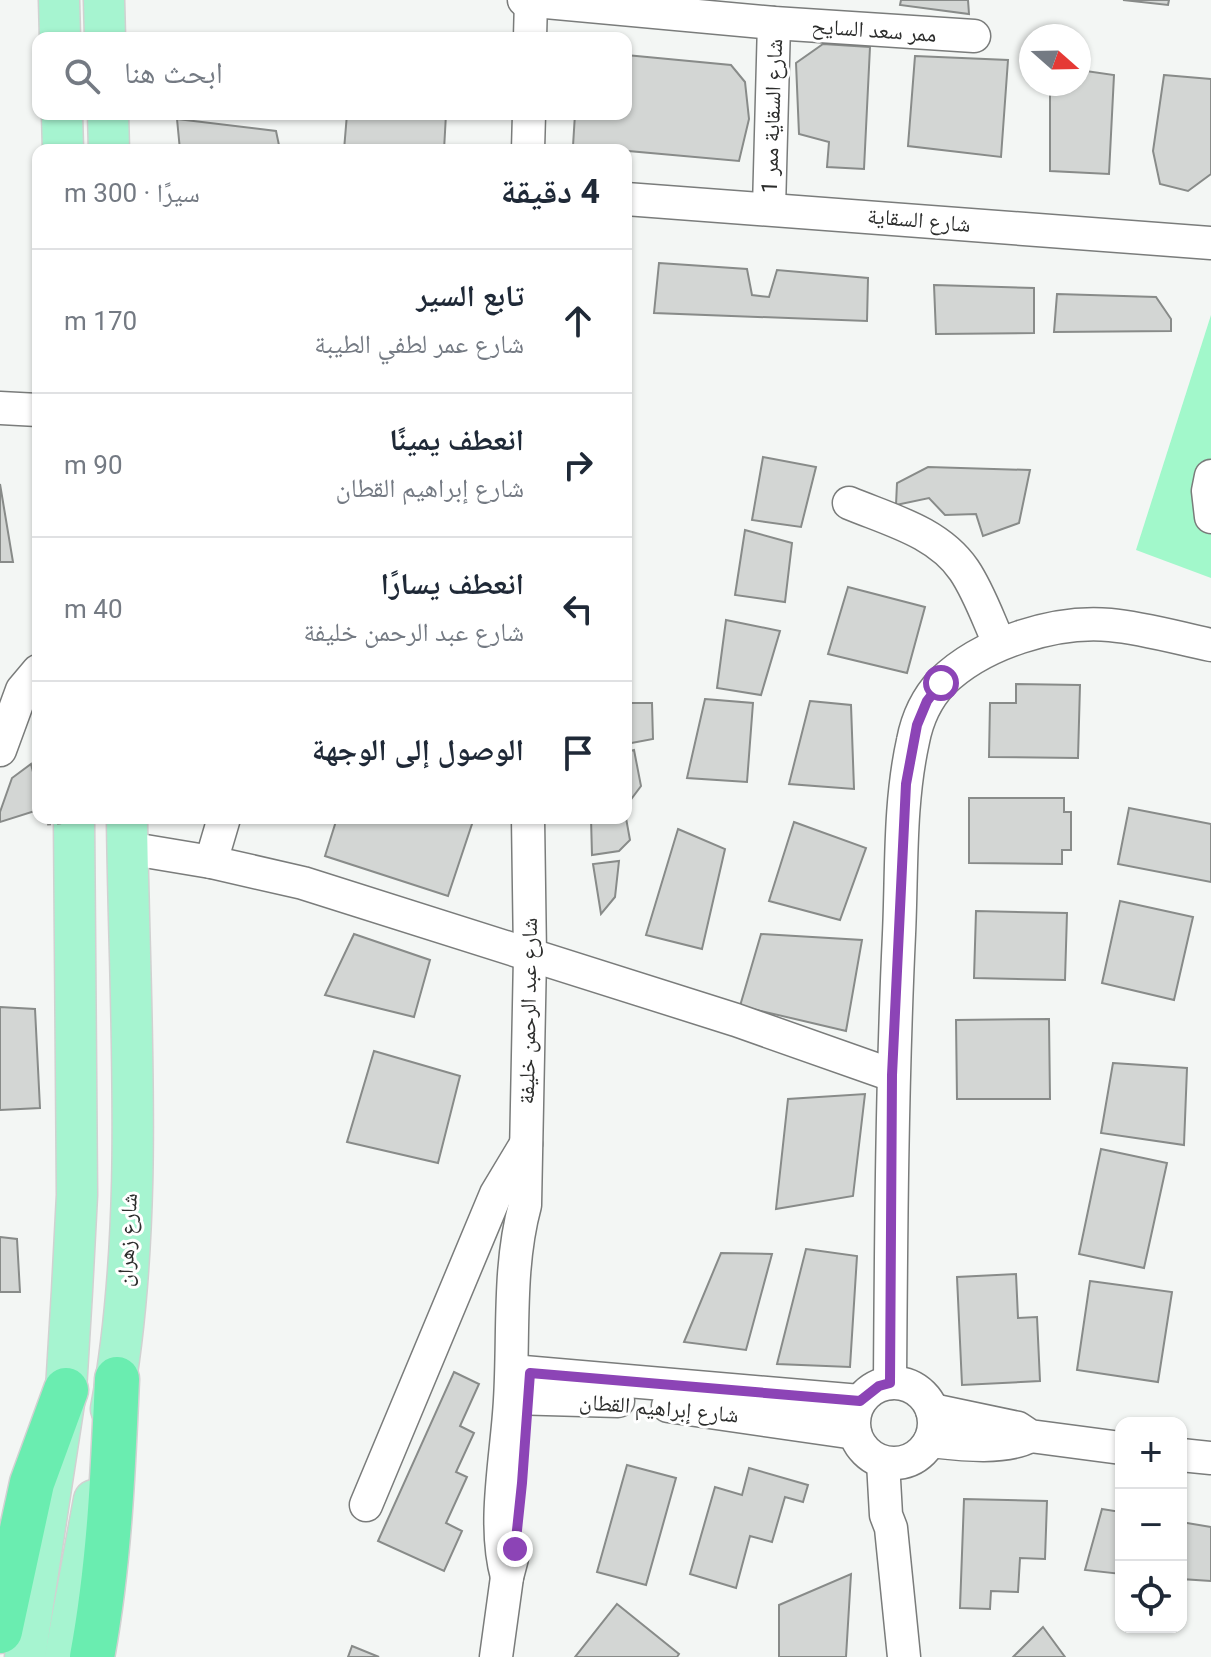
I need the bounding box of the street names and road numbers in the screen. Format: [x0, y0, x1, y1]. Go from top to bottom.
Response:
street label: ممر سعد السايح [811, 13, 937, 48]
street label: شارع السقاية ممر 1 [757, 38, 788, 194]
street label: شارع السقاية [866, 203, 972, 238]
street label: شارع عبد الرحمن خليفة [514, 917, 543, 1105]
street label: شارع زهران [112, 1192, 143, 1288]
street label: شارع إبراهيم القطان [578, 1389, 740, 1429]

